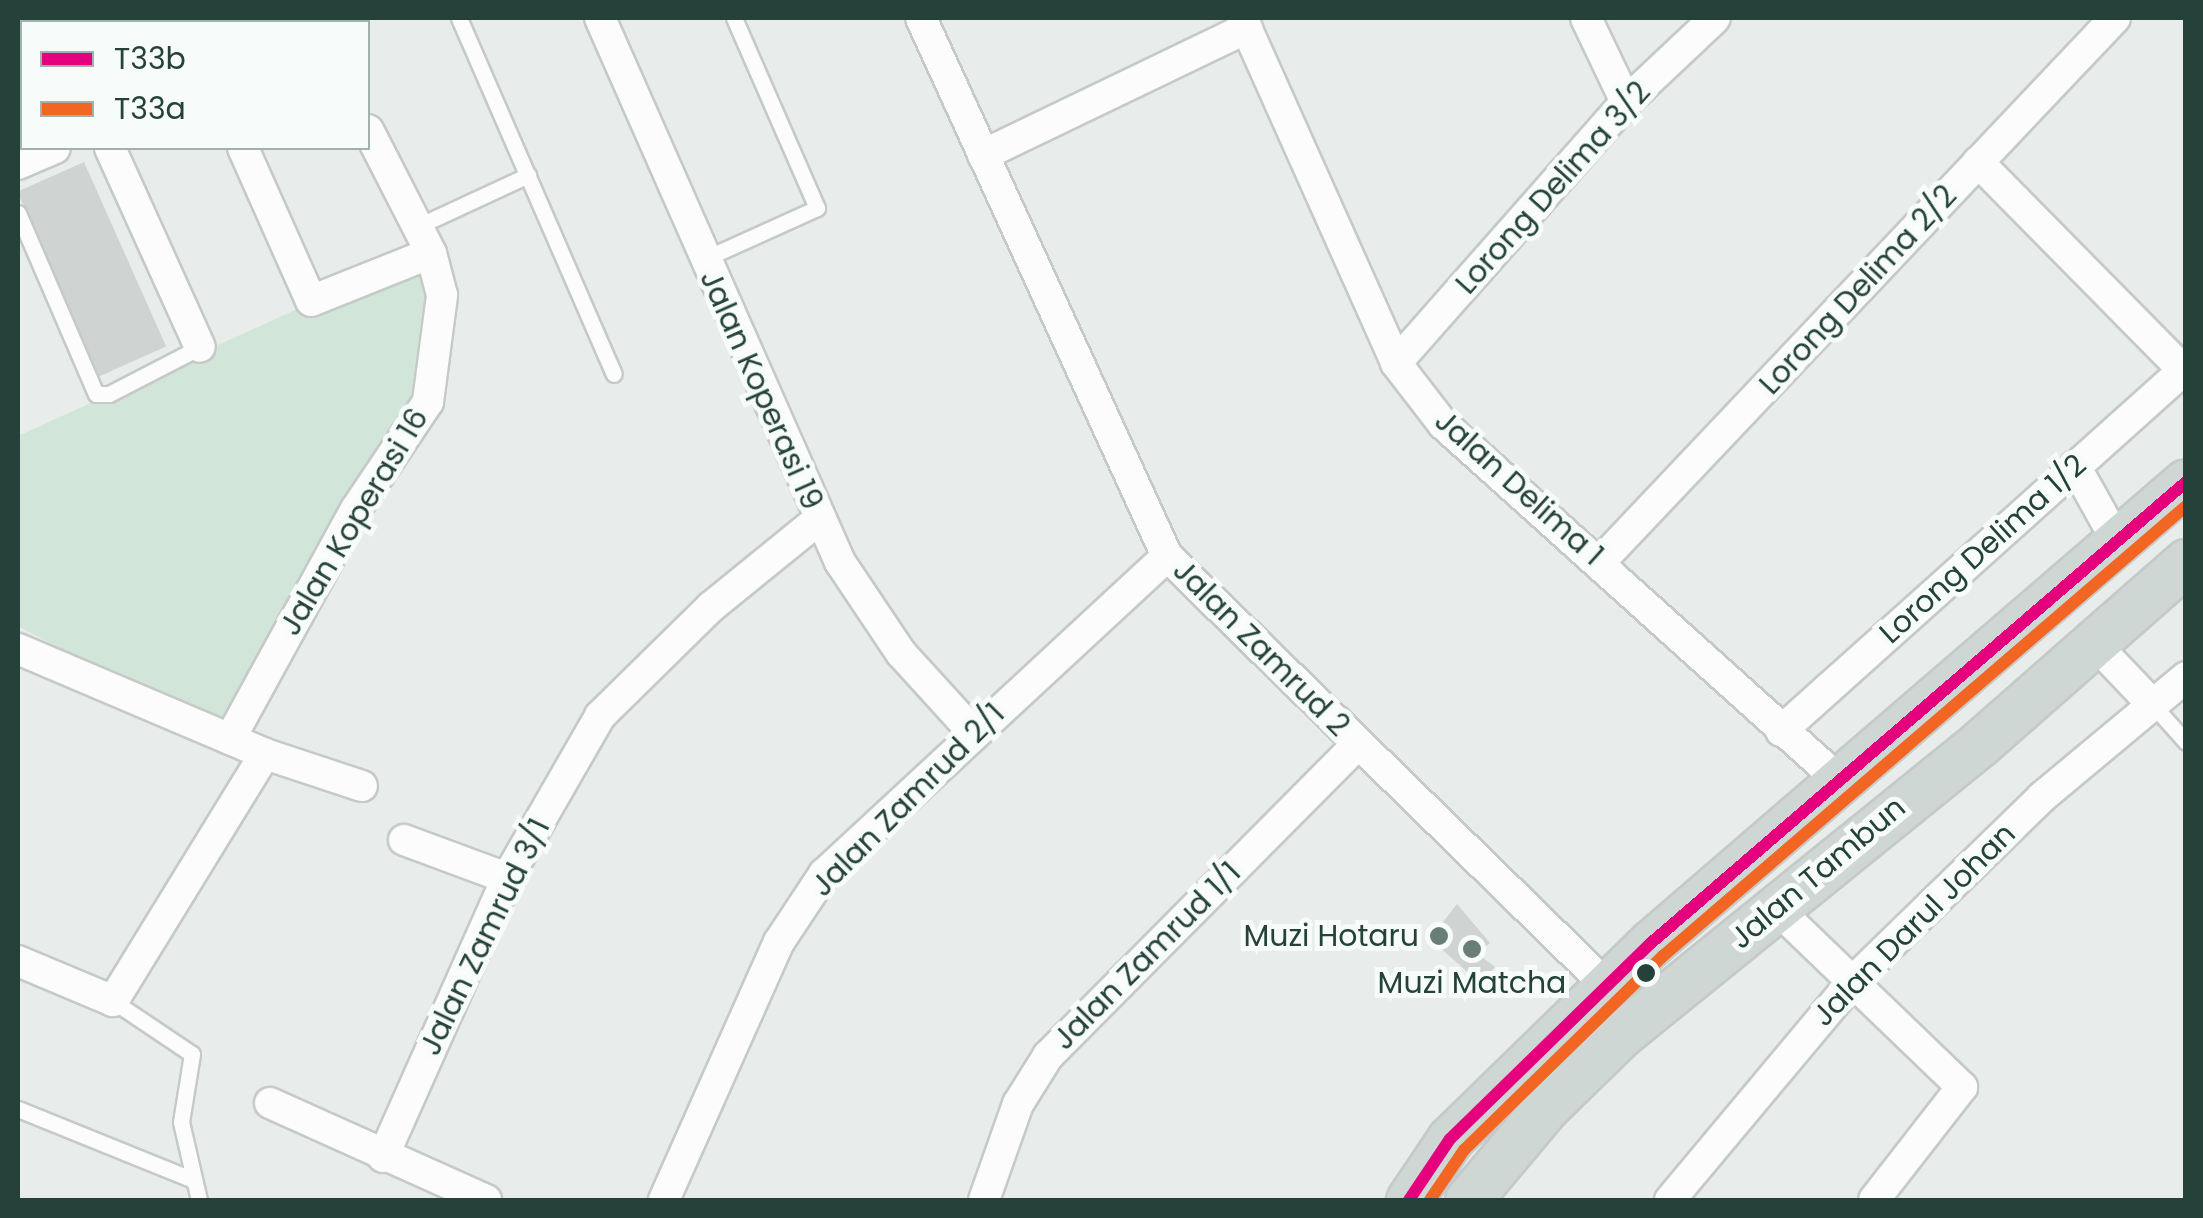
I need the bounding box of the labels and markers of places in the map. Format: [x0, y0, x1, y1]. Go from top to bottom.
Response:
place label: Muzi Hotaru [1243, 918, 1419, 954]
marker: Muzi Hotaru [1428, 925, 1450, 947]
marker: Muzi Matcha [1461, 938, 1483, 960]
unlabelled marker [1636, 963, 1656, 983]
place label: Muzi Matcha [1378, 965, 1566, 1001]

